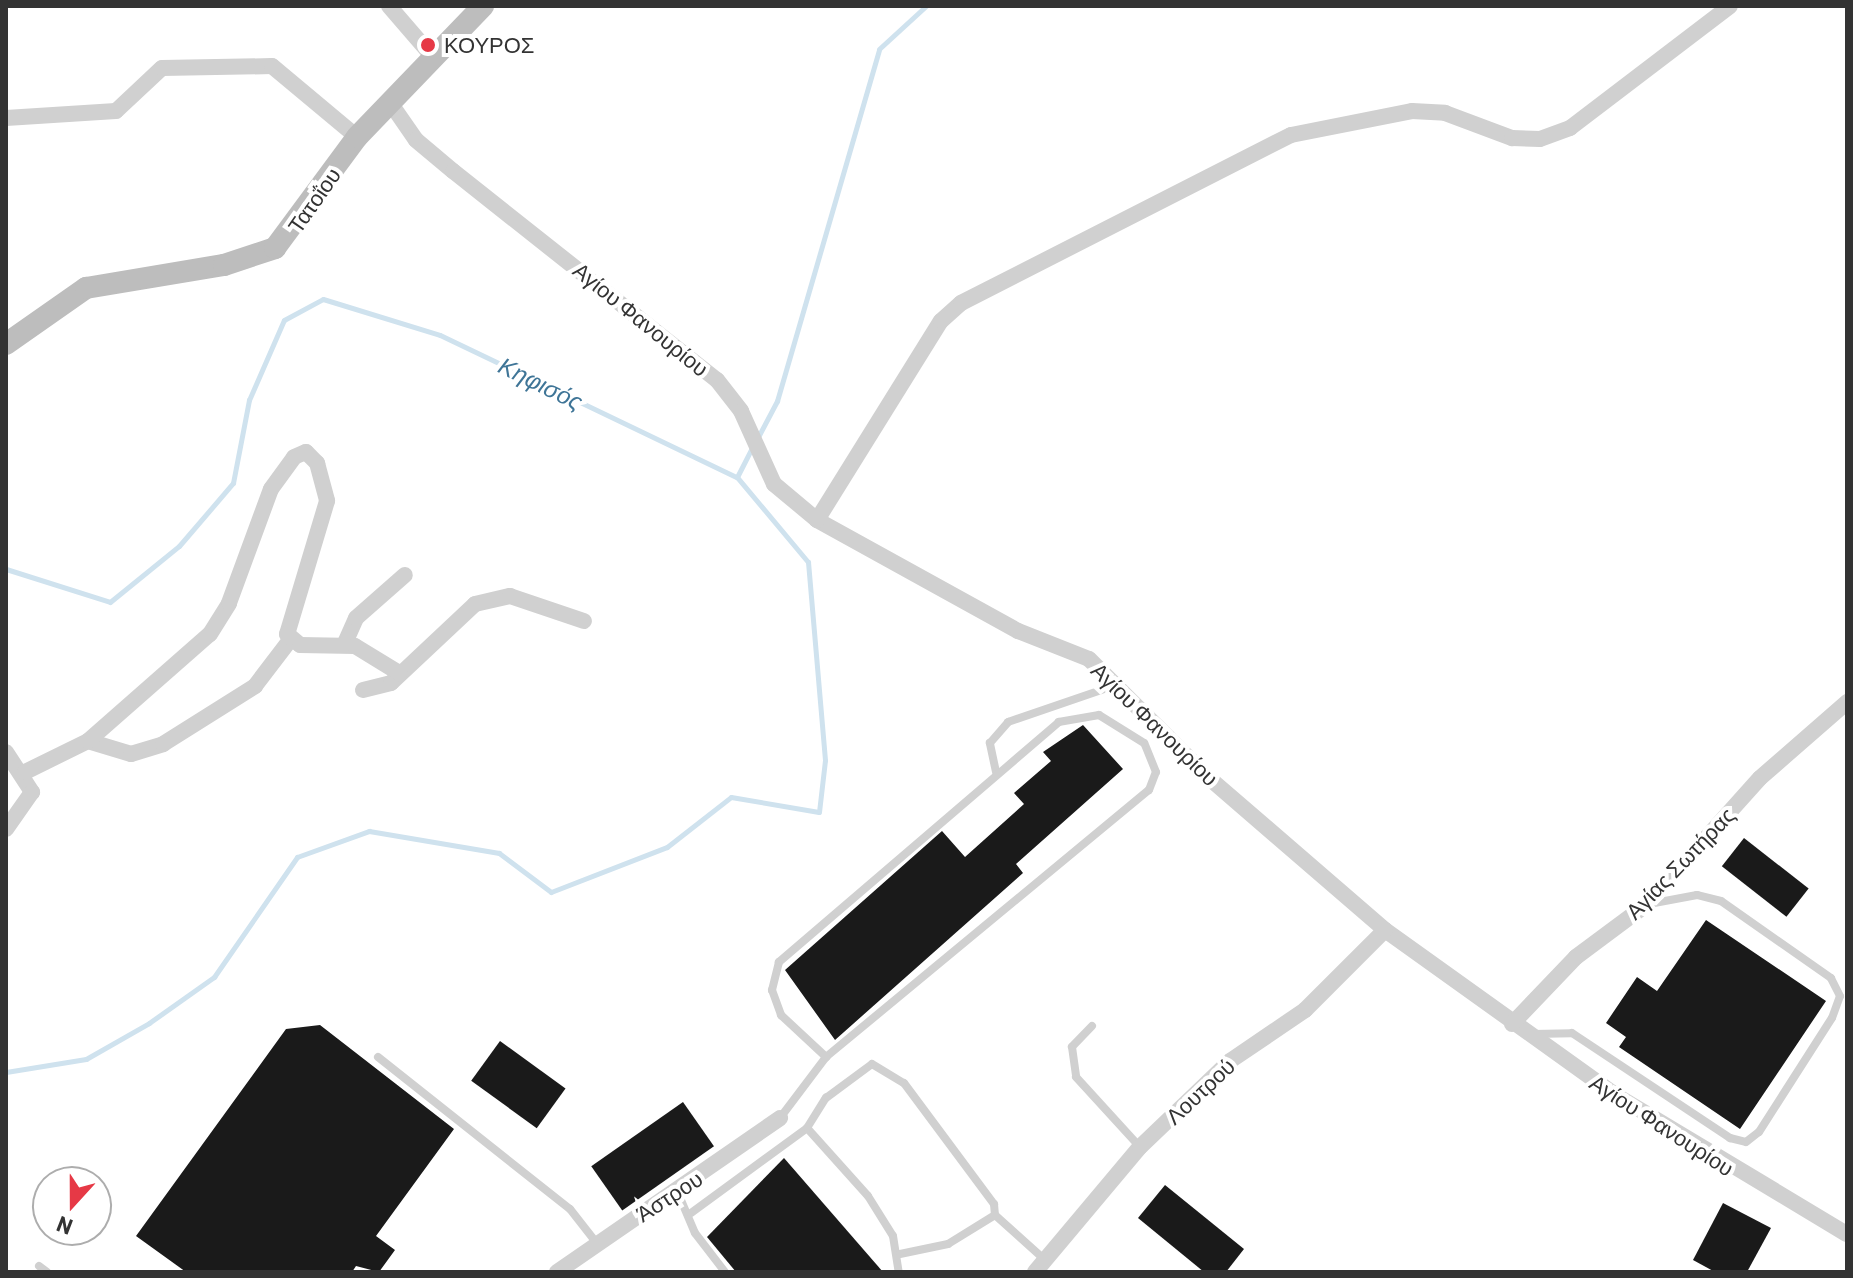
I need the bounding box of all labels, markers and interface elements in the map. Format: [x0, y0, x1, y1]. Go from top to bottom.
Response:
place label: ΚΟΥΡΟΣ [444, 32, 534, 58]
marker: ΚΟΥΡΟΣ [419, 36, 437, 54]
street label: Τατοΐου [282, 162, 346, 238]
street label: Αγίου Φανουρίου [568, 256, 714, 382]
water label: Κηφισός [494, 350, 588, 416]
street label: Αγίου Φανουρίου [1086, 657, 1224, 791]
street label: Αγίας Σωτήρας [1620, 802, 1740, 924]
street label: Λουτρού [1160, 1053, 1240, 1129]
street label: Αγίου Φανουρίου [1585, 1069, 1739, 1181]
street label: Άστρου [631, 1165, 707, 1227]
north arrow [32, 1166, 112, 1246]
text: N [53, 1212, 76, 1241]

